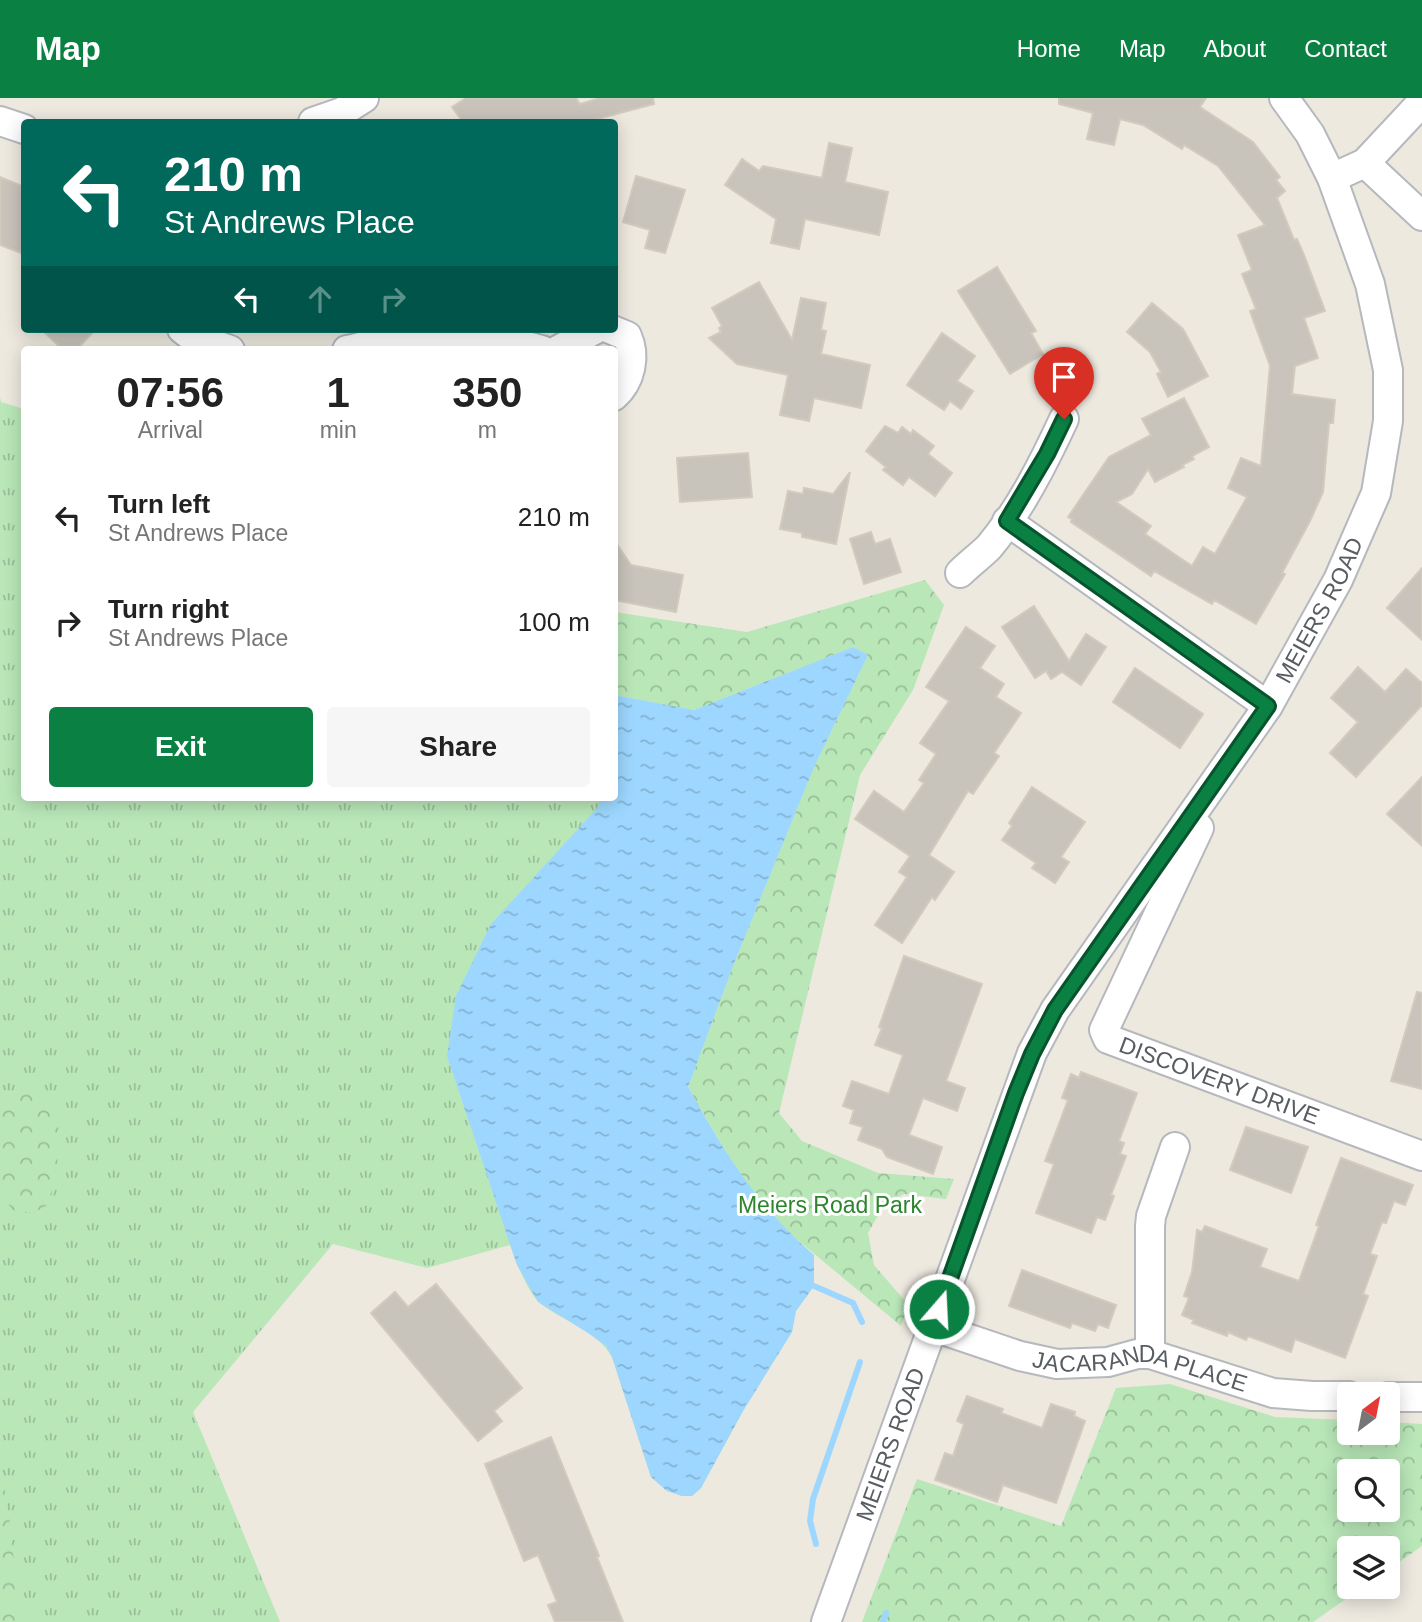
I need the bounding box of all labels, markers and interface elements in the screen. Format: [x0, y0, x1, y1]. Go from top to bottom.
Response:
text: Map [35, 30, 101, 67]
text: Home [1017, 35, 1081, 62]
text: Map [1119, 35, 1166, 62]
text: About [1204, 35, 1266, 62]
text: Contact [1304, 35, 1387, 62]
icon: left [49, 147, 140, 238]
text: 210 m [164, 147, 303, 201]
text: St Andrews Place [164, 204, 415, 240]
icon: left [228, 280, 266, 318]
icon: ahead [301, 280, 339, 318]
icon: right [374, 280, 412, 318]
pin [1034, 347, 1094, 419]
icon: arrive [1045, 358, 1083, 396]
text: 07:56 [117, 369, 224, 416]
text: 1 [326, 369, 350, 416]
text: 350 [452, 369, 522, 416]
text: Arrival [138, 417, 203, 443]
text: min [320, 417, 357, 443]
text: m [478, 417, 497, 443]
text: Turn left [108, 489, 210, 519]
icon: left [49, 499, 87, 537]
text: 210 m [518, 502, 590, 532]
text: St Andrews Place [108, 520, 288, 546]
street label: MEIERS ROAD [1270, 533, 1368, 688]
text: Turn right [108, 594, 229, 624]
icon: right [49, 604, 87, 642]
text: 100 m [518, 607, 590, 637]
text: St Andrews Place [108, 625, 288, 651]
button: Exit [49, 707, 313, 787]
button: Share [327, 707, 590, 787]
street label: DISCOVERY DRIVE [1116, 1031, 1323, 1130]
park label: Meiers Road Park [738, 1192, 923, 1218]
position arrow [902, 1272, 976, 1346]
street label: JACARANDA PLACE [1030, 1341, 1250, 1397]
street label: MEIERS ROAD [851, 1364, 930, 1524]
north arrow [1337, 1382, 1400, 1446]
map controls [1337, 1382, 1400, 1599]
button: search [1337, 1459, 1400, 1522]
button: layers [1337, 1536, 1400, 1599]

